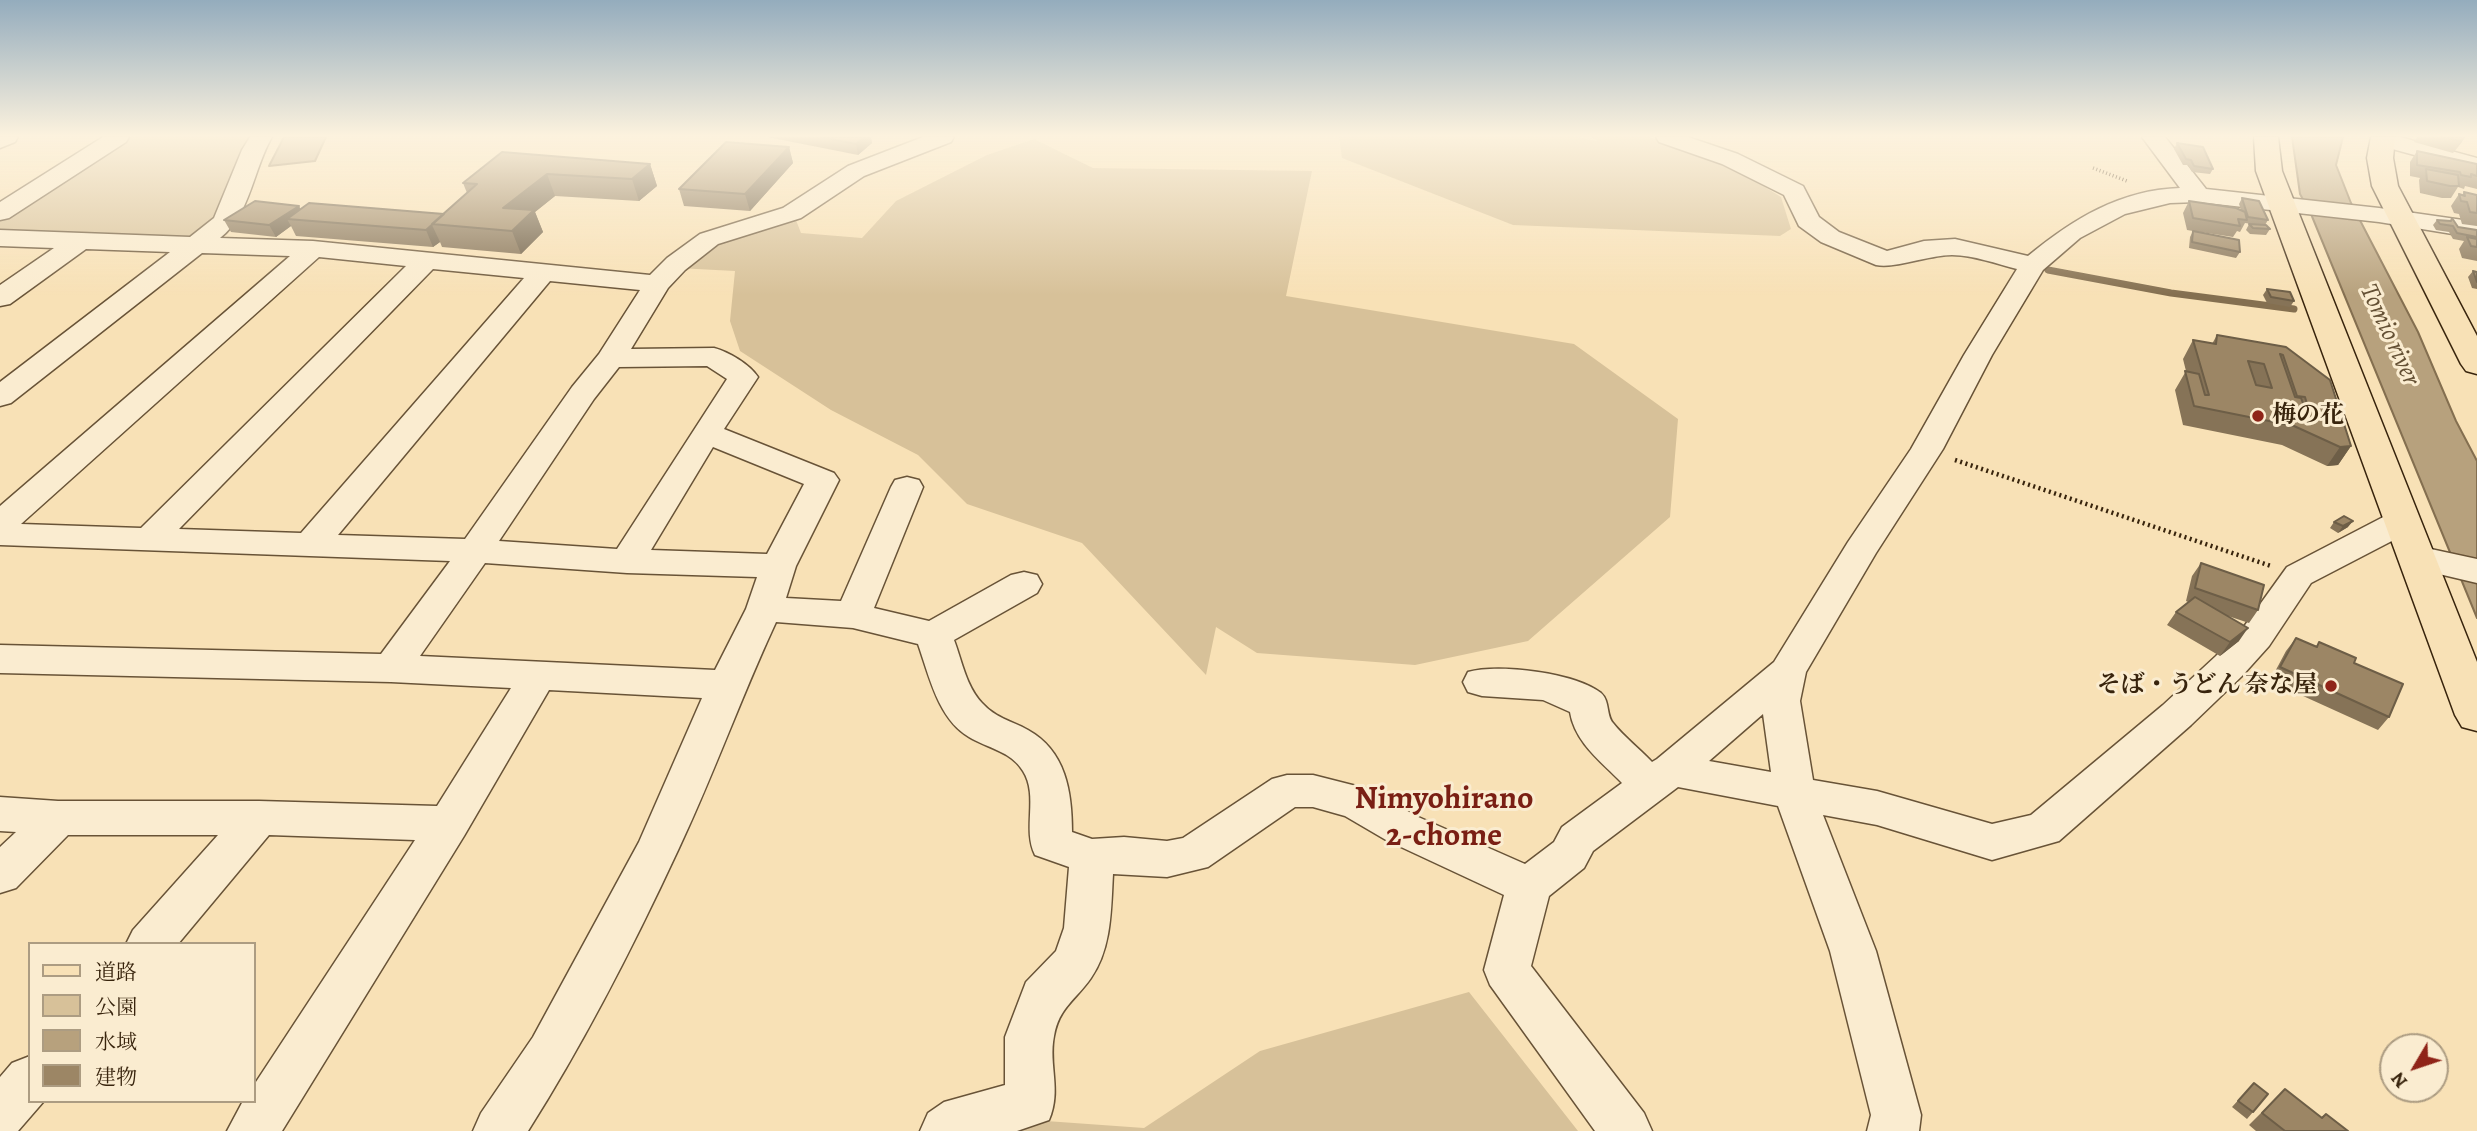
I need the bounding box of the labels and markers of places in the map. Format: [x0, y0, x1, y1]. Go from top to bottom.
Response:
place label: 梅の花 [2272, 402, 2344, 430]
marker: 梅の花 [2250, 408, 2266, 424]
place label: そば・うどん 奈な屋 [2097, 672, 2317, 700]
marker: そば・うどん 奈な屋 [2323, 678, 2339, 694]

